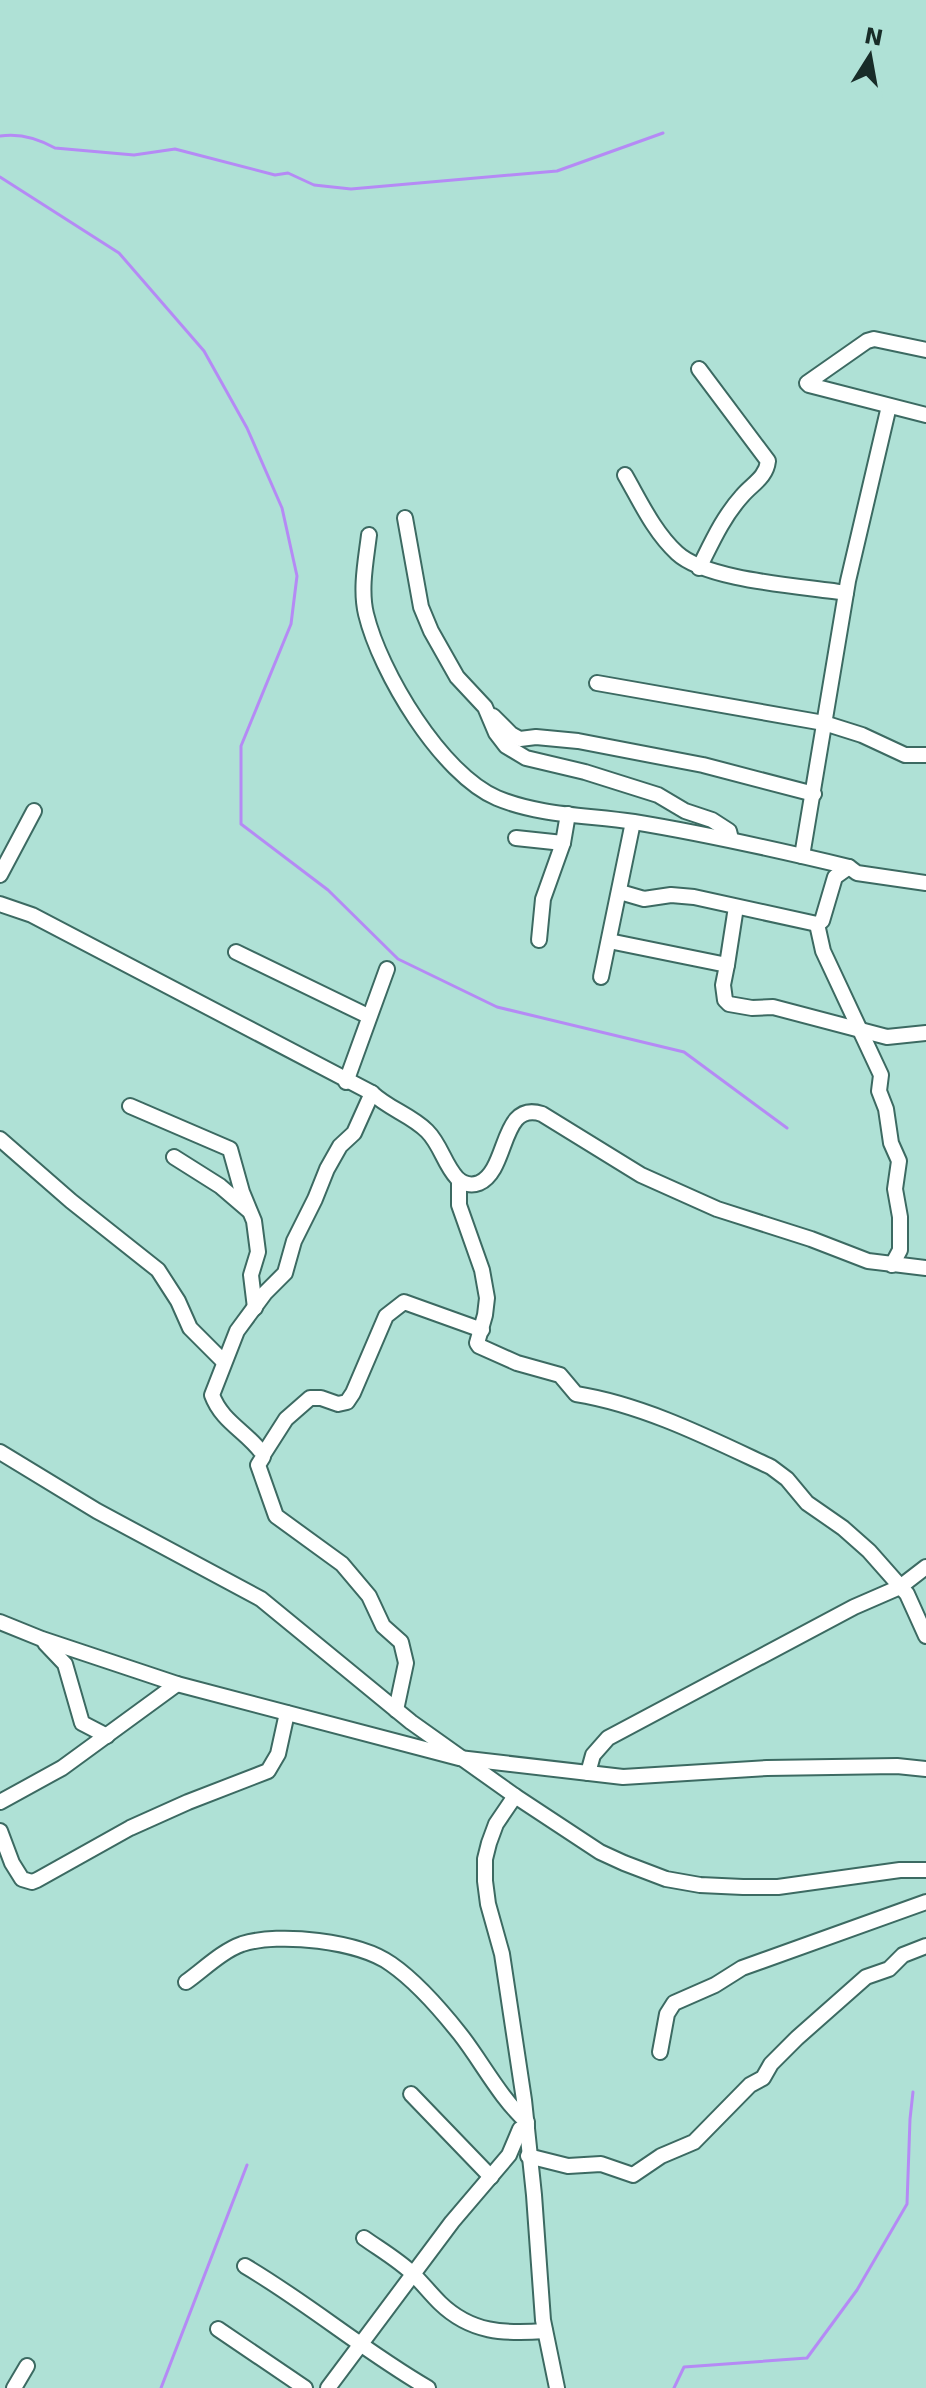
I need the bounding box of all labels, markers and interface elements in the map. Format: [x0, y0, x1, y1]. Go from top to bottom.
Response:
north arrow [830, 16, 910, 96]
text: N [862, 23, 885, 51]

